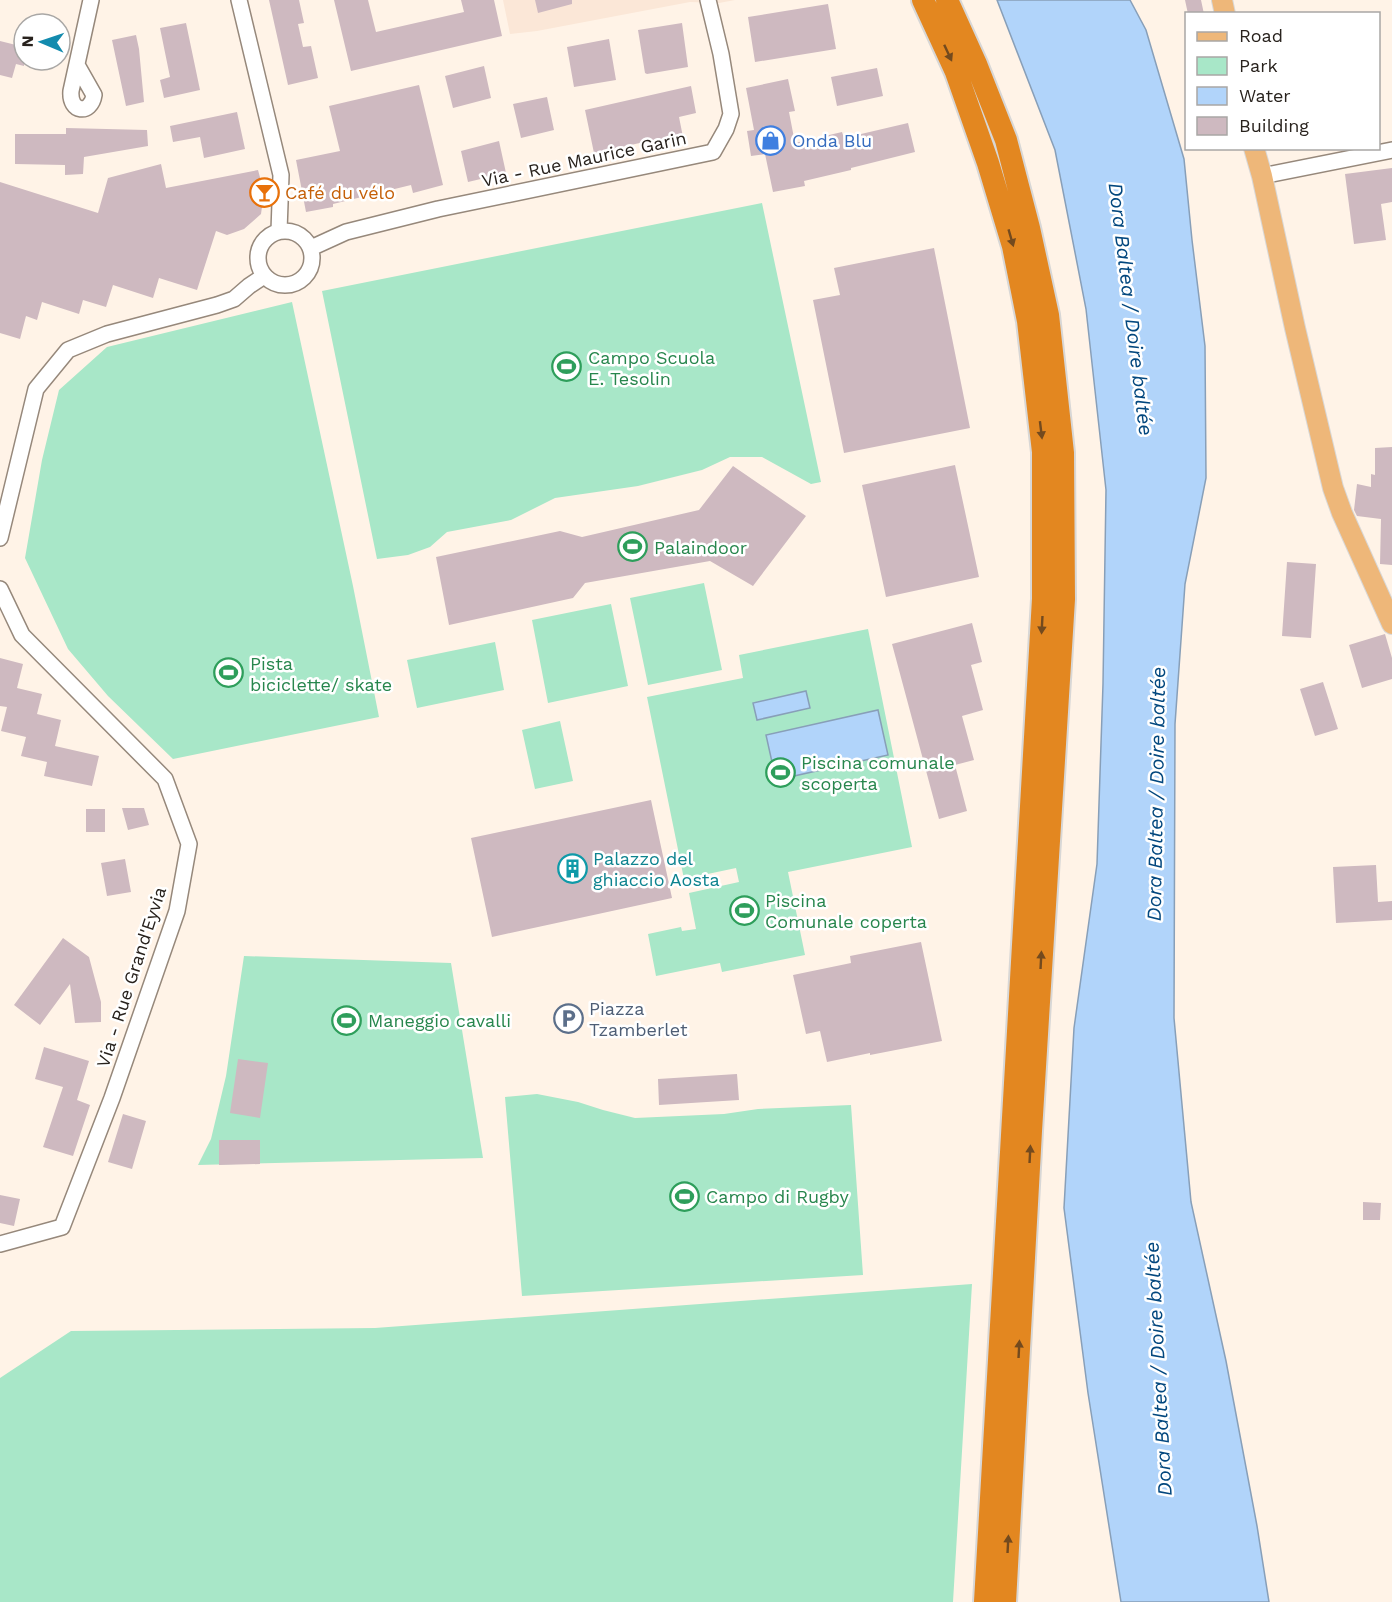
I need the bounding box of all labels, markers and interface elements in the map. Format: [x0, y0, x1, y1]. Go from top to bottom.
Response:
north arrow [12, 12, 72, 72]
legend [1185, 12, 1380, 150]
text: Road [1239, 25, 1283, 46]
text: N [18, 35, 37, 48]
one-way arrow [943, 45, 952, 62]
text: Park [1239, 55, 1278, 76]
text: Water [1239, 85, 1291, 106]
text: Building [1239, 115, 1309, 136]
shop icon: Onda Blu [755, 124, 787, 156]
street label: Via - Rue Maurice Garin [480, 127, 688, 191]
place label: Onda Blu [792, 130, 872, 151]
bar icon: Café du vélo [248, 176, 280, 208]
water label: Dora Baltea / Doire baltée [1104, 181, 1158, 437]
place label: Café du vélo [285, 182, 395, 203]
one-way arrow [1006, 229, 1016, 247]
place label: Campo Scuola E. Tesolin [588, 347, 715, 389]
sports icon: Campo Scuola E. Tesolin [551, 351, 583, 383]
one-way arrow [1036, 421, 1045, 440]
sports icon: Palaindoor [617, 531, 649, 563]
place label: Palaindoor [654, 537, 747, 558]
one-way arrow [1037, 615, 1046, 634]
place label: Pista biciclette/ skate [250, 653, 392, 695]
sports icon: Pista biciclette/ skate [213, 657, 245, 689]
water label: Dora Baltea / Doire baltée [1142, 666, 1170, 922]
place label: Piscina comunale scoperta [801, 752, 955, 794]
sports icon: Piscina comunale scoperta [764, 756, 796, 788]
place label: Palazzo del ghiaccio Aosta [593, 848, 720, 890]
building icon: Palazzo del ghiaccio Aosta [556, 852, 588, 884]
street label: Via - Rue Grand'Eyvia [92, 884, 170, 1070]
place label: Piscina Comunale coperta [765, 890, 927, 932]
sports icon: Piscina Comunale coperta [728, 894, 760, 926]
one-way arrow [1037, 950, 1046, 969]
place label: Piazza Tzamberlet [589, 998, 688, 1040]
parking icon: Piazza Tzamberlet [552, 1002, 584, 1034]
sports icon: Maneggio cavalli [331, 1004, 363, 1036]
place label: Maneggio cavalli [368, 1010, 511, 1031]
one-way arrow [1025, 1145, 1034, 1164]
sports icon: Campo di Rugby [669, 1180, 701, 1212]
place label: Campo di Rugby [706, 1186, 850, 1207]
water label: Dora Baltea / Doire baltée [1139, 1241, 1177, 1497]
one-way arrow [1014, 1339, 1023, 1358]
one-way arrow [1003, 1534, 1013, 1553]

